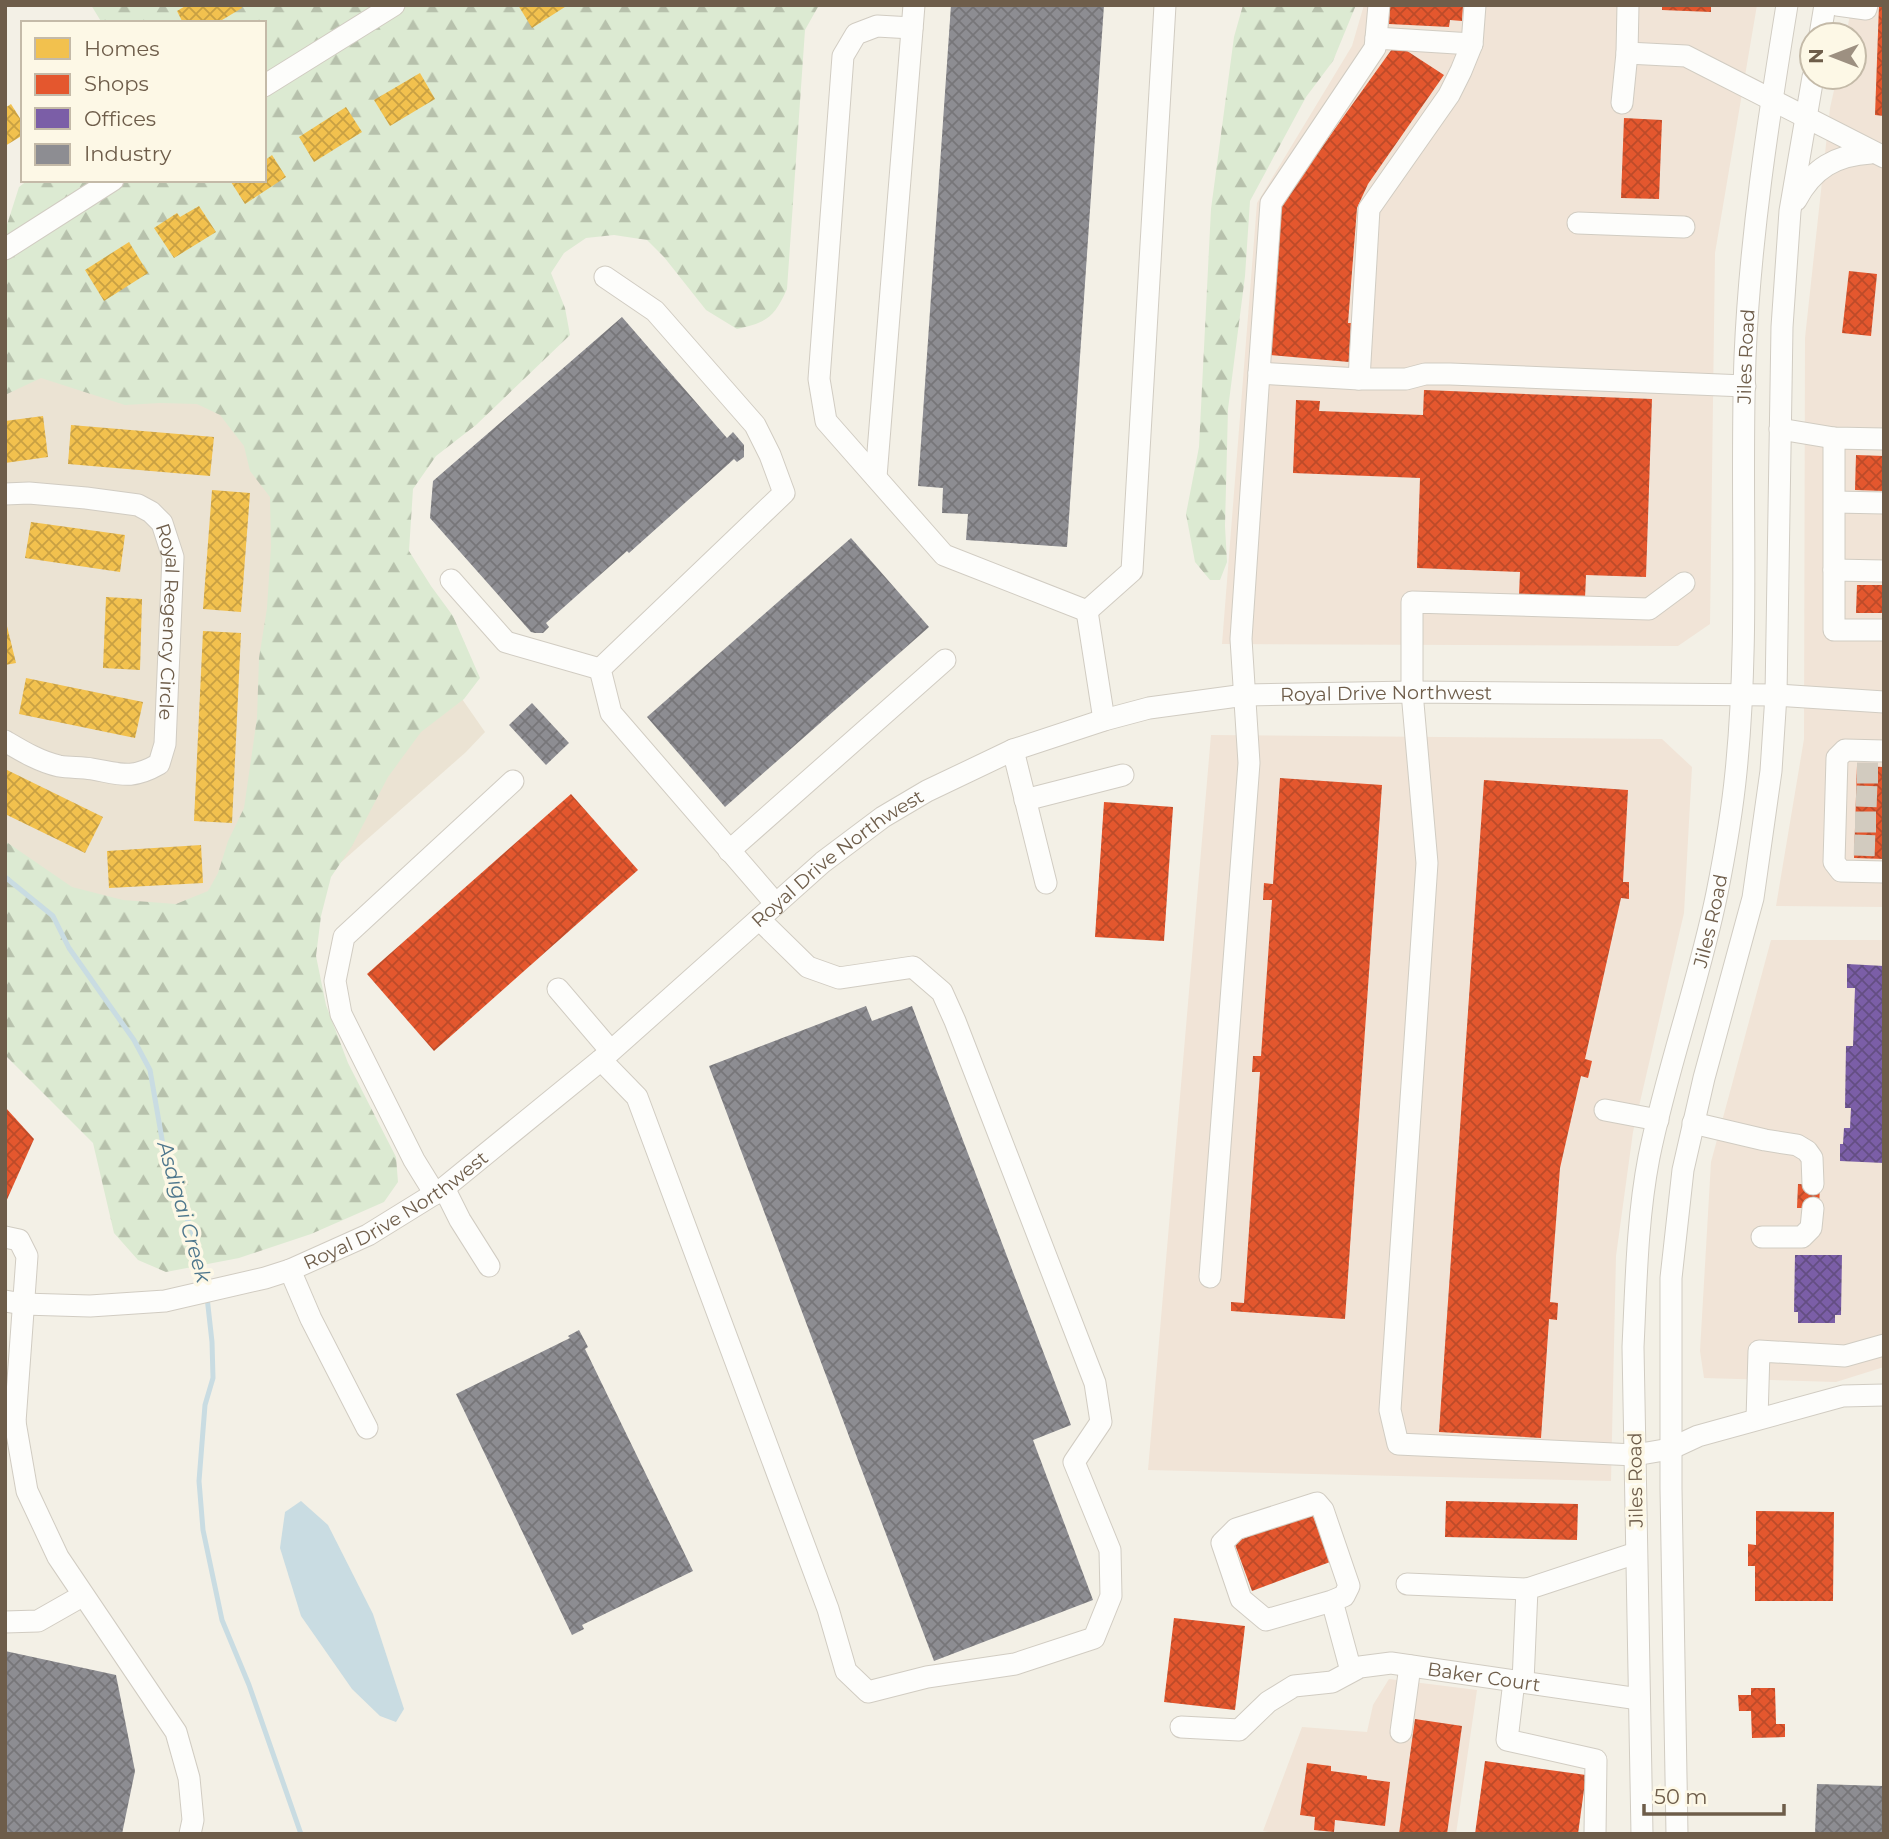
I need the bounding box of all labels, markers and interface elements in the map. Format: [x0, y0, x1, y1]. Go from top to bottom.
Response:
legend [21, 21, 266, 182]
north arrow [1798, 21, 1868, 91]
text: Homes [84, 36, 159, 61]
text: N [1805, 48, 1828, 64]
text: Shops [84, 71, 149, 96]
text: Offices [84, 106, 156, 131]
text: Industry [84, 141, 172, 166]
street label: Jiles Road [1733, 308, 1760, 405]
street label: Royal Regency Circle [151, 520, 184, 721]
street label: Royal Drive Northwest [1280, 681, 1493, 706]
street label: Royal Drive Northwest [747, 785, 928, 932]
street label: Jiles Road [1688, 872, 1732, 971]
water label: Asdigai Creek [152, 1136, 217, 1287]
street label: Royal Drive Northwest [300, 1146, 493, 1275]
street label: Jiles Road [1623, 1432, 1648, 1529]
street label: Baker Court [1426, 1657, 1542, 1697]
scale bar [1644, 1772, 1784, 1816]
text: 50 m [1654, 1784, 1708, 1809]

